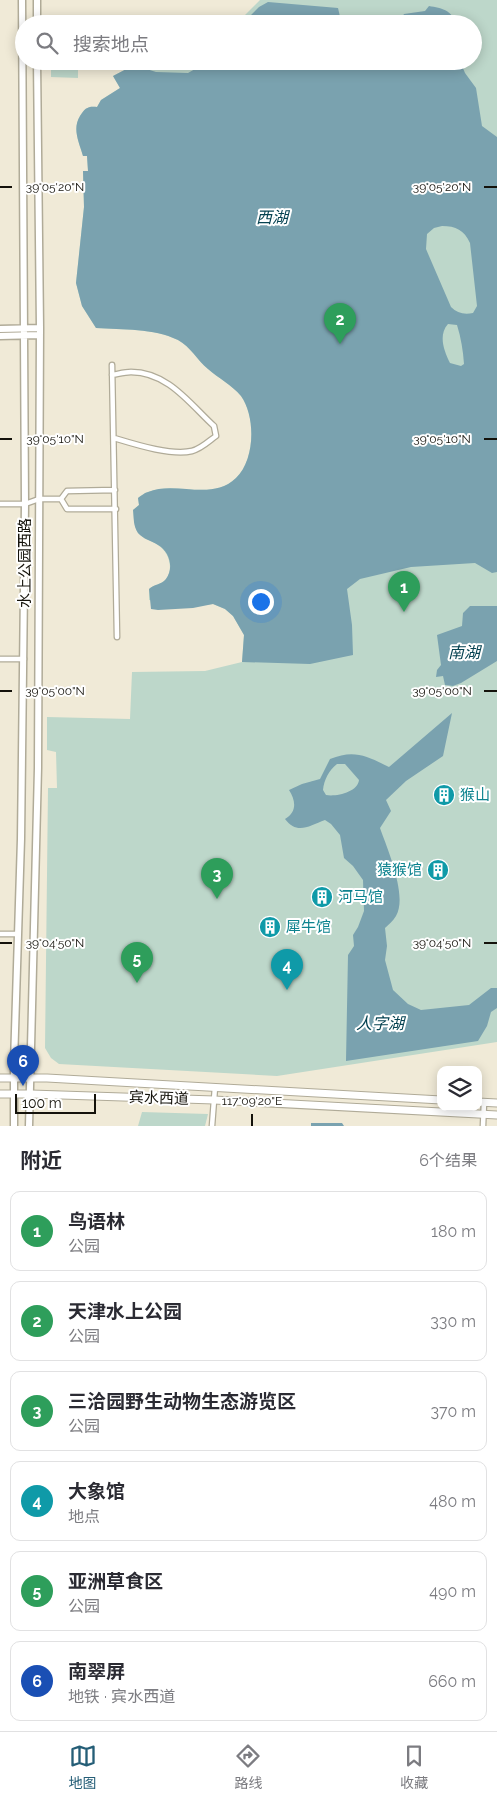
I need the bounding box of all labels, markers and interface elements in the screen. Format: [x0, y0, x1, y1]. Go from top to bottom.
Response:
search box [15, 15, 482, 70]
icon: search [33, 29, 61, 57]
text: 搜索地点 [73, 33, 149, 55]
text: 39°05'20"N [26, 180, 84, 194]
text: 39°05'20"N [413, 180, 471, 194]
water label: 西湖 [256, 208, 291, 227]
pin: 2 [324, 303, 356, 344]
text: 39°05'10"N [26, 432, 84, 446]
text: 39°05'10"N [413, 432, 471, 446]
street label: 水上公园西路 [16, 518, 34, 608]
pin: 1 [388, 571, 420, 612]
your location [248, 589, 274, 615]
water label: 南湖 [448, 643, 483, 662]
text: 39°05'00"N [25, 684, 85, 698]
text: 39°05'00"N [412, 684, 472, 698]
building icon: 猴山 [432, 783, 456, 807]
place label: 猴山 [460, 786, 490, 804]
pin: 3 [201, 858, 233, 899]
building icon: 猿猴馆 [426, 858, 450, 882]
place label: 猿猴馆 [377, 861, 422, 879]
building icon: 河马馆 [310, 885, 334, 909]
place label: 河马馆 [338, 888, 383, 906]
building icon: 犀牛馆 [258, 915, 282, 939]
place label: 犀牛馆 [286, 918, 331, 936]
text: 39°04'50"N [26, 936, 84, 950]
text: 39°04'50"N [413, 936, 471, 950]
pin: 5 [121, 942, 153, 983]
pin: 4 [271, 949, 303, 990]
water label: 人字湖 [356, 1014, 407, 1033]
pin: 6 [7, 1045, 39, 1086]
map controls [437, 1066, 482, 1111]
button: layers [437, 1066, 482, 1111]
street label: 宾水西道 [129, 1088, 189, 1108]
scale bar [15, 1091, 96, 1114]
text: 117°09'20"E [222, 1094, 282, 1108]
text: 100 m [22, 1095, 62, 1111]
text: 附近 [20, 1148, 62, 1173]
text: 6个结果 [419, 1151, 477, 1170]
text: 鸟语林 [68, 1210, 125, 1232]
text: 1 [33, 1222, 41, 1241]
text: 180 m [431, 1222, 476, 1241]
text: 公园 [68, 1237, 100, 1256]
text: 天津水上公园 [68, 1300, 182, 1322]
text: 2 [32, 1312, 42, 1331]
text: 330 m [430, 1312, 476, 1331]
text: 公园 [68, 1327, 100, 1346]
text: 三洽园野生动物生态游览区 [68, 1390, 296, 1412]
text: 3 [33, 1402, 41, 1421]
text: 370 m [430, 1402, 476, 1421]
text: 公园 [68, 1417, 100, 1436]
text: 大象馆 [68, 1480, 125, 1502]
text: 4 [32, 1492, 42, 1511]
text: 480 m [429, 1492, 476, 1511]
text: 地点 [68, 1507, 100, 1526]
text: 亚洲草食区 [68, 1570, 163, 1592]
text: 5 [33, 1582, 41, 1601]
text: 490 m [429, 1582, 476, 1601]
text: 公园 [68, 1597, 100, 1616]
text: 南翠屏 [68, 1660, 125, 1682]
text: 6 [32, 1672, 42, 1691]
text: 660 m [428, 1672, 476, 1691]
text: 地铁 · 宾水西道 [68, 1687, 175, 1706]
tab: 地图 [69, 1742, 97, 1792]
tab: 路线 [234, 1742, 262, 1792]
tab: 收藏 [400, 1742, 428, 1792]

